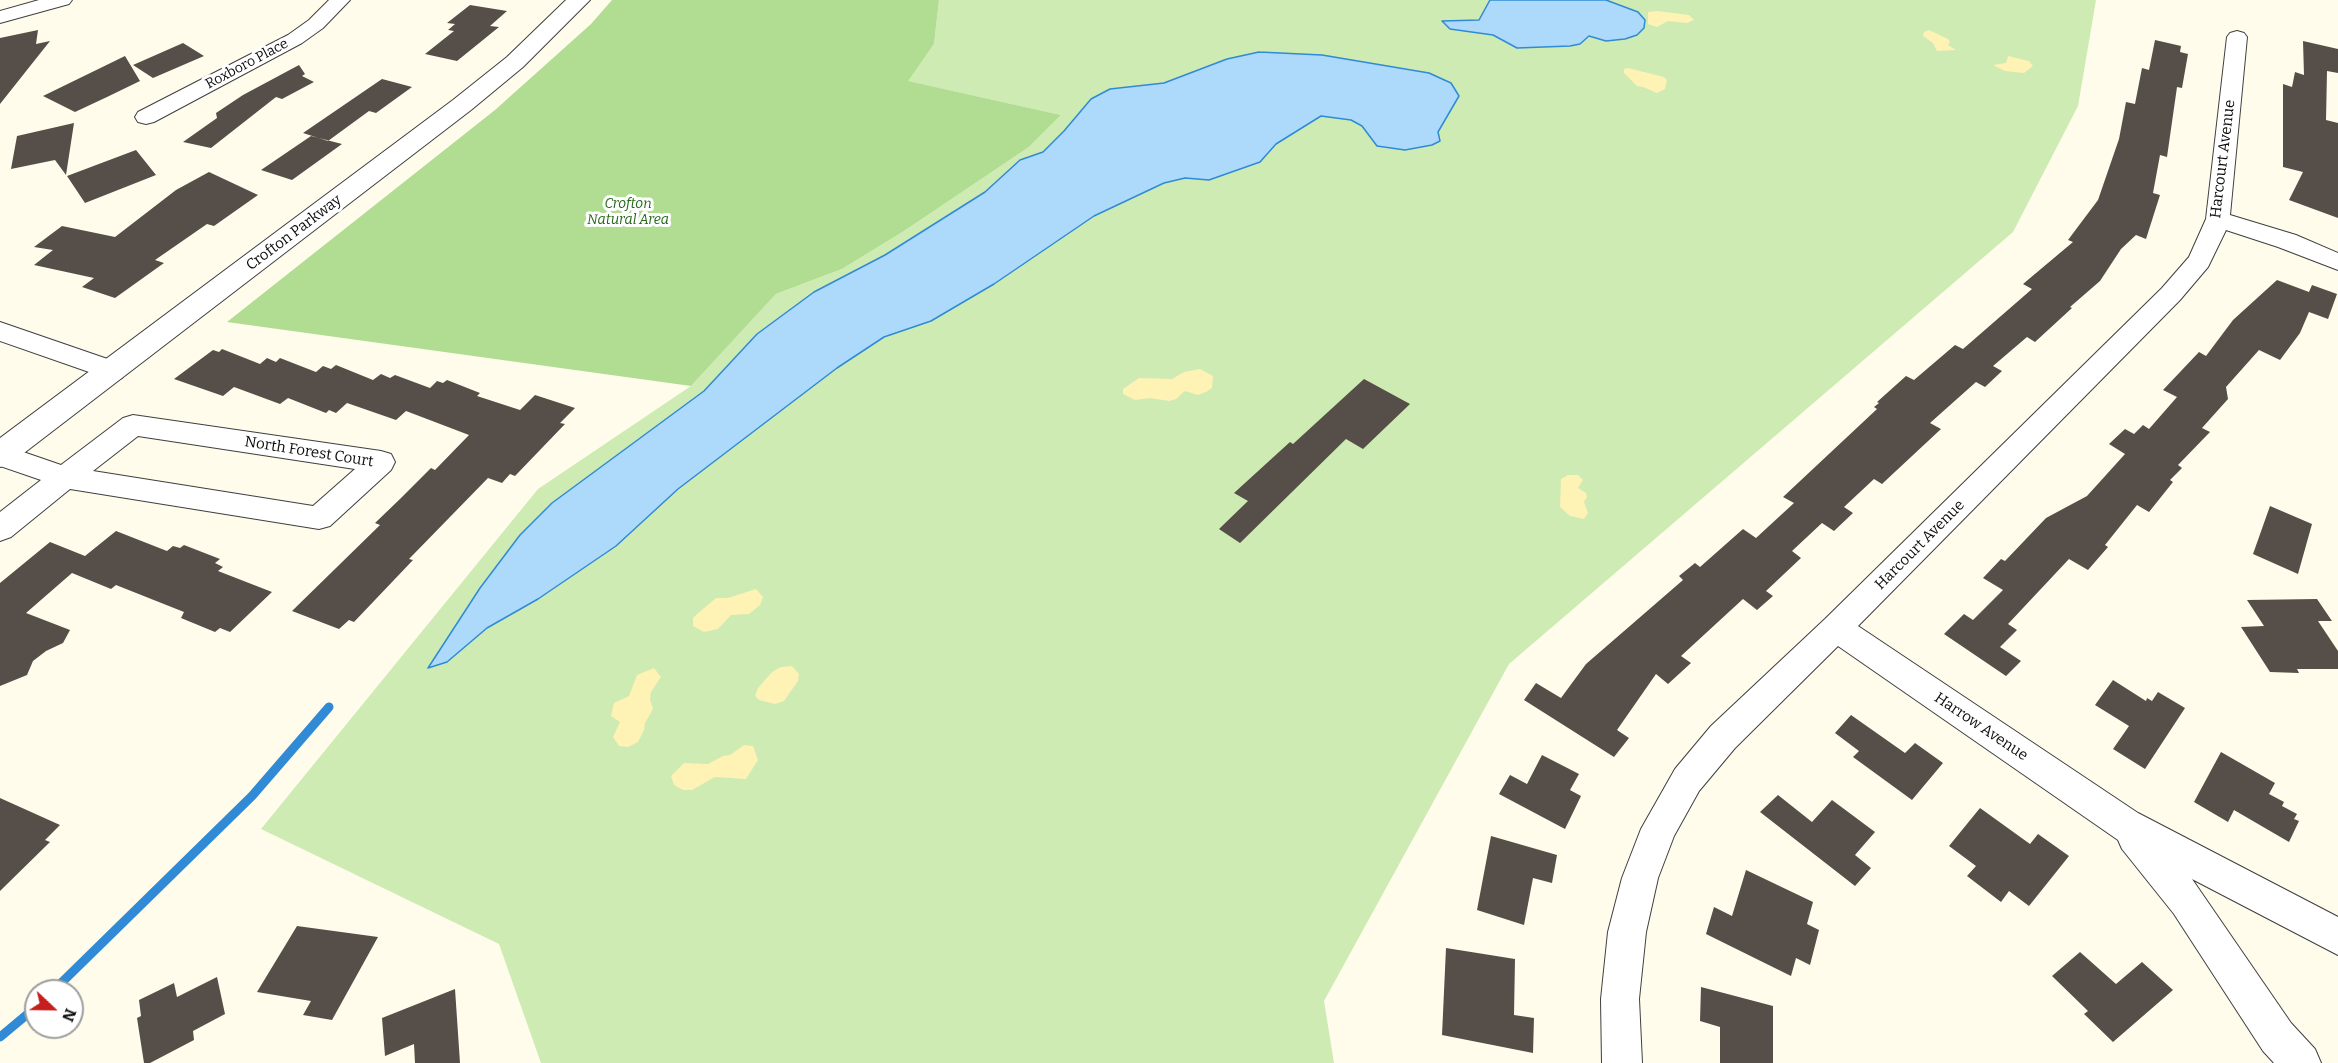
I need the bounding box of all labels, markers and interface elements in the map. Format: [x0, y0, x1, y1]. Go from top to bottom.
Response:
street label: Roxboro Place [203, 35, 291, 93]
street label: Harcourt Avenue [2207, 99, 2239, 219]
street label: Crofton Parkway [243, 191, 345, 275]
park label: Crofton Natural Area [587, 196, 669, 228]
street label: North Forest Court [243, 433, 375, 471]
street label: Harcourt Avenue [1871, 496, 1969, 594]
street label: Harrow Avenue [1931, 689, 2031, 765]
north arrow [24, 979, 84, 1039]
text: N [58, 1006, 80, 1024]

